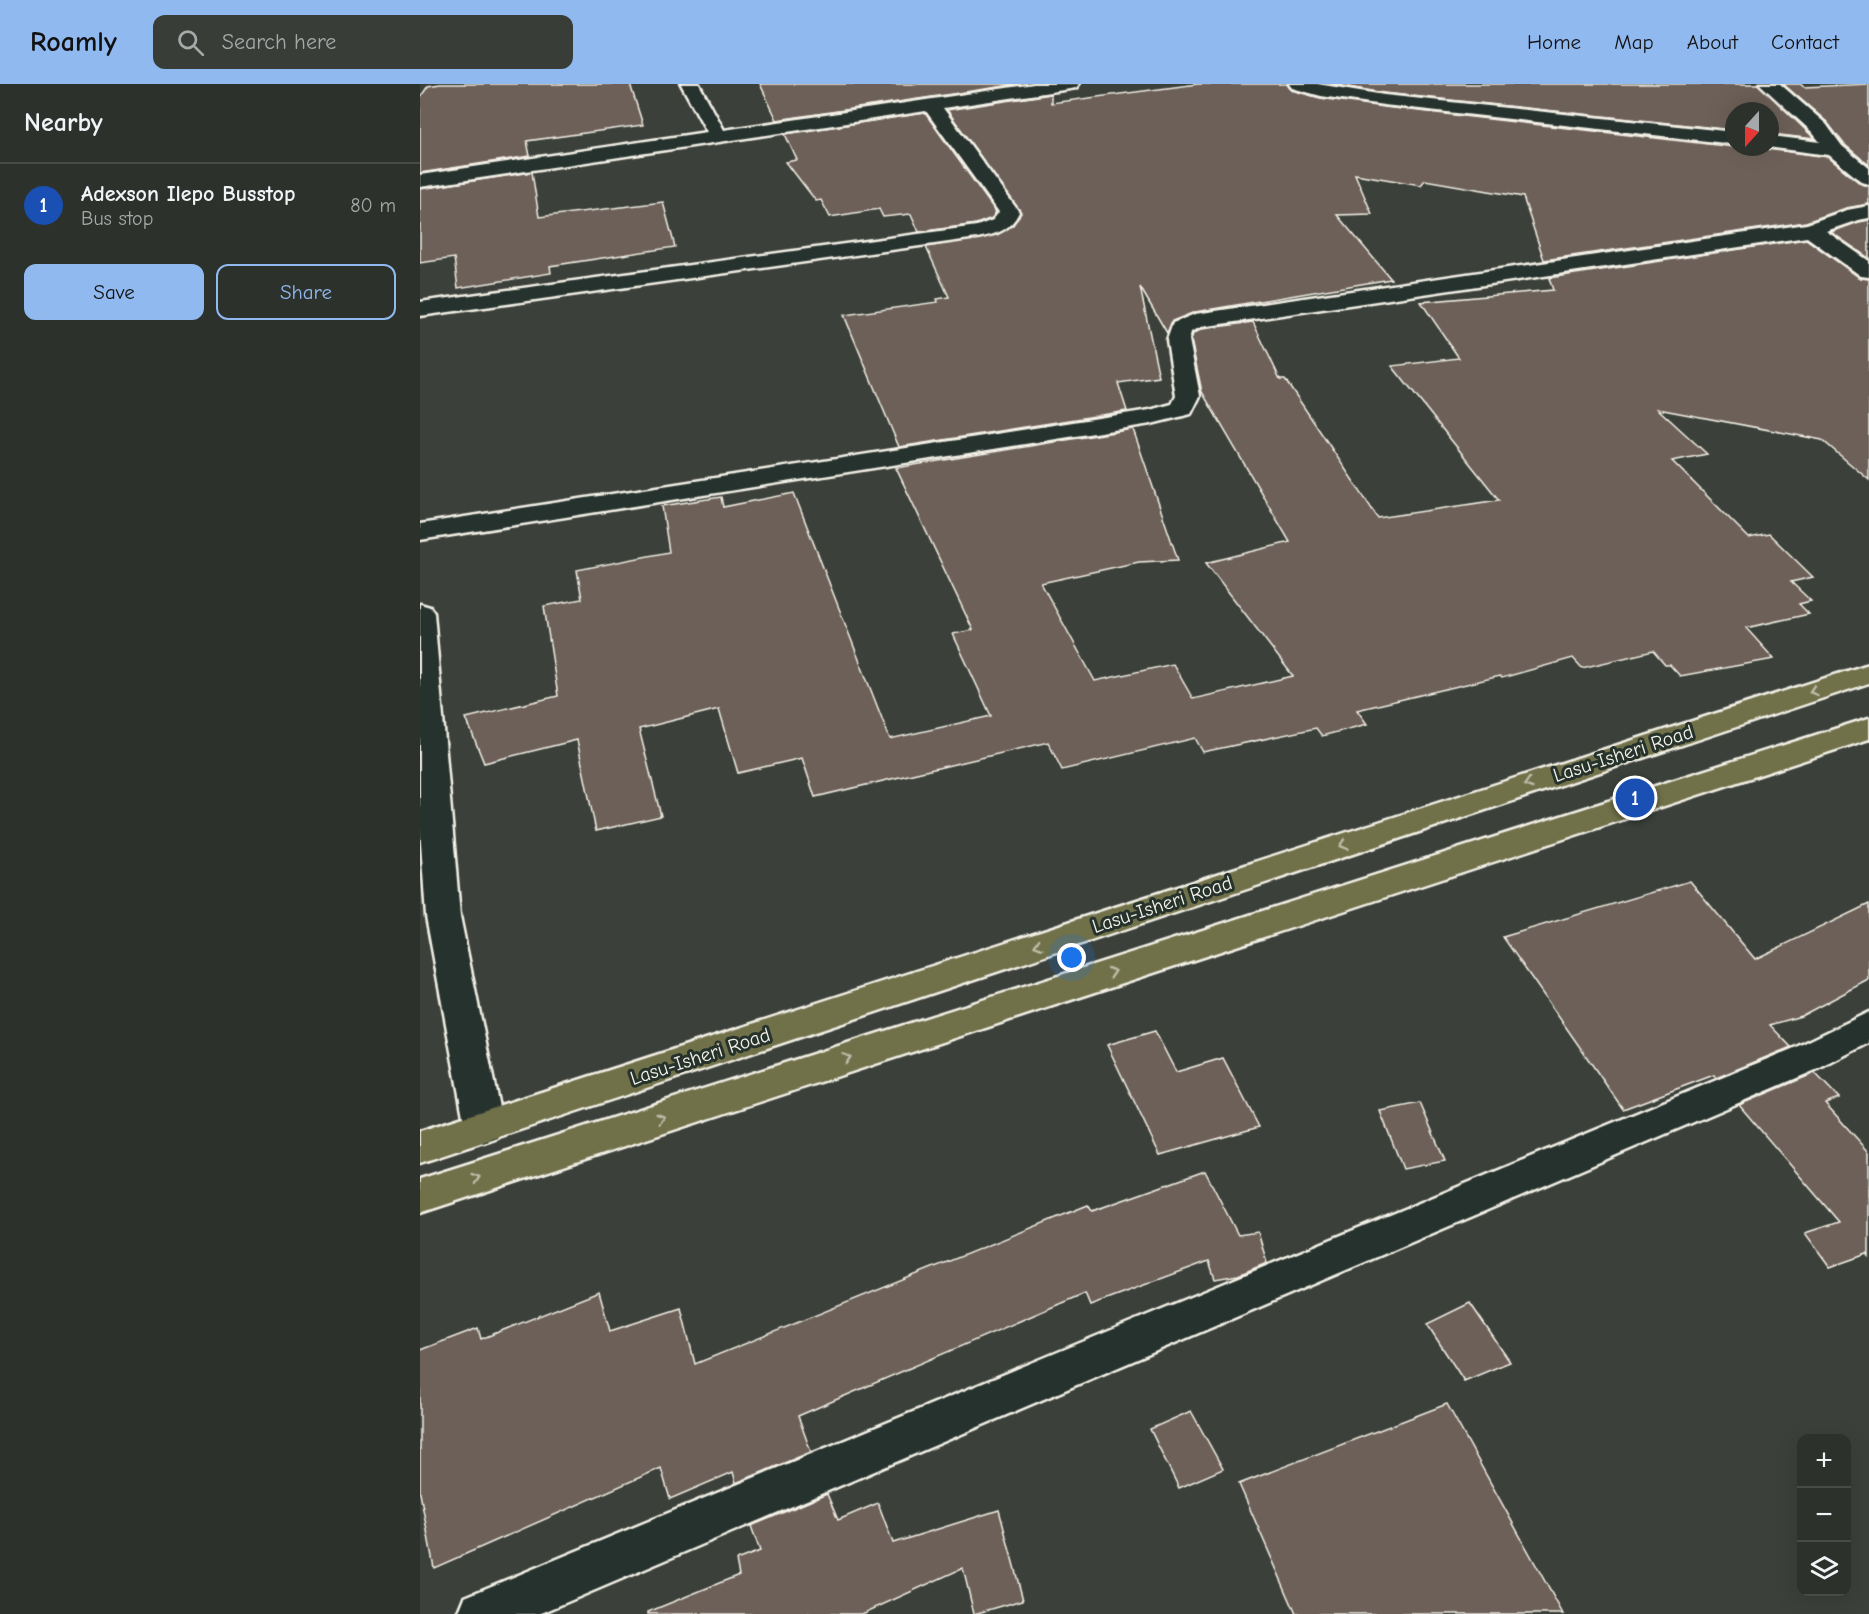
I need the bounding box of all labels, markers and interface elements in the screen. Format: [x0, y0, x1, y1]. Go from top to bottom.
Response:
search box [153, 15, 573, 69]
text: Roamly [30, 26, 117, 58]
icon: search [174, 26, 207, 59]
text: Search here [222, 29, 336, 55]
text: Home [1527, 30, 1581, 54]
text: Map [1614, 30, 1654, 54]
text: About [1687, 30, 1738, 54]
text: Contact [1771, 30, 1839, 54]
north arrow [1725, 102, 1779, 156]
text: Nearby [24, 108, 103, 138]
text: Adexson Ilepo Busstop [81, 181, 295, 207]
text: 1 [40, 194, 47, 217]
text: 80 m [350, 194, 396, 217]
text: Bus stop [81, 207, 153, 230]
button: Save [24, 264, 204, 320]
button: Share [216, 264, 396, 320]
one-way arrow [1808, 684, 1819, 697]
street label: Lasu-Isheri Road [1550, 720, 1696, 787]
pin: 1 [1616, 776, 1654, 820]
one-way arrow [1523, 777, 1534, 789]
one-way arrow [1338, 838, 1349, 850]
street label: Lasu-Isheri Road [1089, 871, 1235, 938]
one-way arrow [1033, 938, 1044, 950]
your location [1057, 943, 1086, 972]
one-way arrow [1106, 967, 1117, 979]
street label: Lasu-Isheri Road [627, 1023, 773, 1090]
one-way arrow [841, 1053, 852, 1065]
one-way arrow [655, 1113, 666, 1125]
one-way arrow [470, 1173, 481, 1185]
map controls [1797, 1434, 1851, 1596]
button: + [1797, 1434, 1851, 1488]
button: − [1797, 1488, 1851, 1542]
button: layers [1797, 1542, 1851, 1596]

